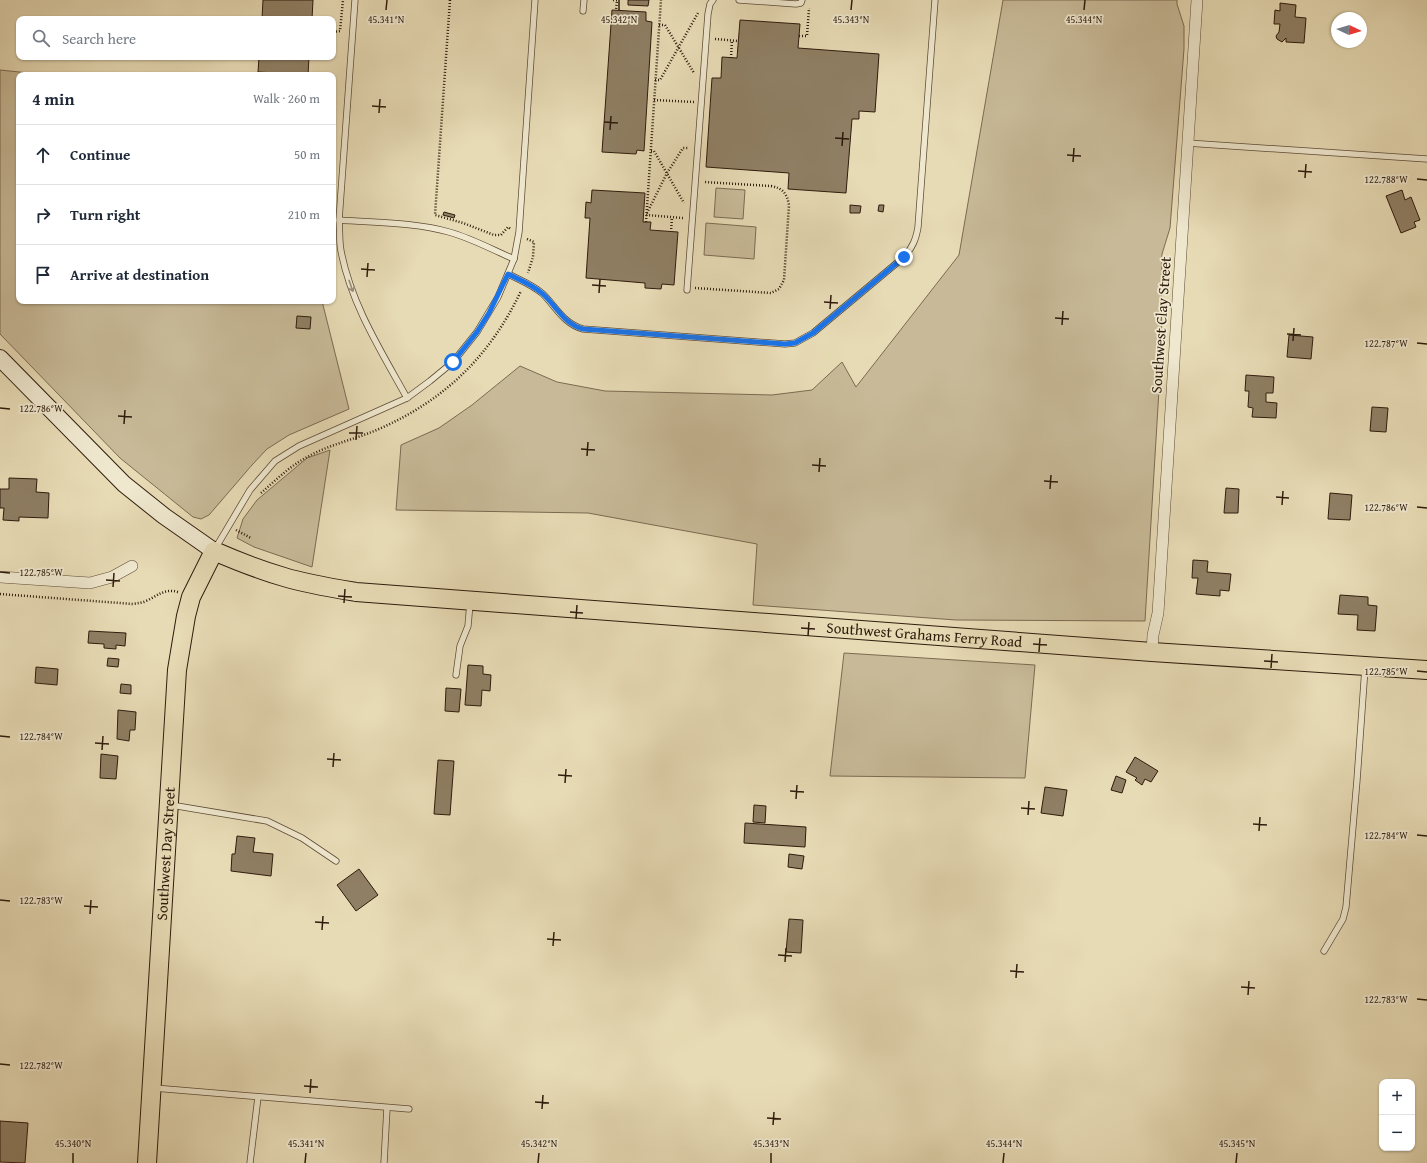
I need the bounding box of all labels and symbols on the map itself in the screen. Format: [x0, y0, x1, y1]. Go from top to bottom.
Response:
text: 45.341°N [368, 12, 405, 27]
text: 45.342°N [601, 12, 638, 27]
text: 45.343°N [833, 12, 870, 27]
text: 45.344°N [1066, 12, 1103, 27]
north arrow [1331, 12, 1367, 48]
text: 122.788°W [1364, 172, 1408, 187]
route end [895, 248, 913, 266]
street label: Southwest Clay Street [1145, 255, 1176, 394]
one-way arrow [347, 280, 355, 292]
text: 122.787°W [1364, 336, 1408, 351]
route start [444, 353, 462, 371]
text: 122.786°W [19, 401, 63, 416]
text: 122.786°W [1364, 500, 1408, 515]
text: 122.785°W [19, 565, 63, 580]
street label: Southwest Grahams Ferry Road [826, 616, 1023, 652]
text: 122.785°W [1364, 664, 1408, 679]
text: 122.784°W [19, 729, 63, 744]
street label: Southwest Day Street [151, 785, 180, 921]
text: 122.784°W [1364, 828, 1408, 843]
text: 122.783°W [19, 893, 63, 908]
text: 122.783°W [1364, 992, 1408, 1007]
text: 122.782°W [19, 1058, 63, 1073]
text: 45.340°N [55, 1136, 92, 1151]
text: 45.341°N [288, 1136, 325, 1151]
text: 45.342°N [521, 1136, 558, 1151]
text: 45.343°N [753, 1136, 790, 1151]
text: 45.344°N [986, 1136, 1023, 1151]
text: 45.345°N [1219, 1136, 1256, 1151]

